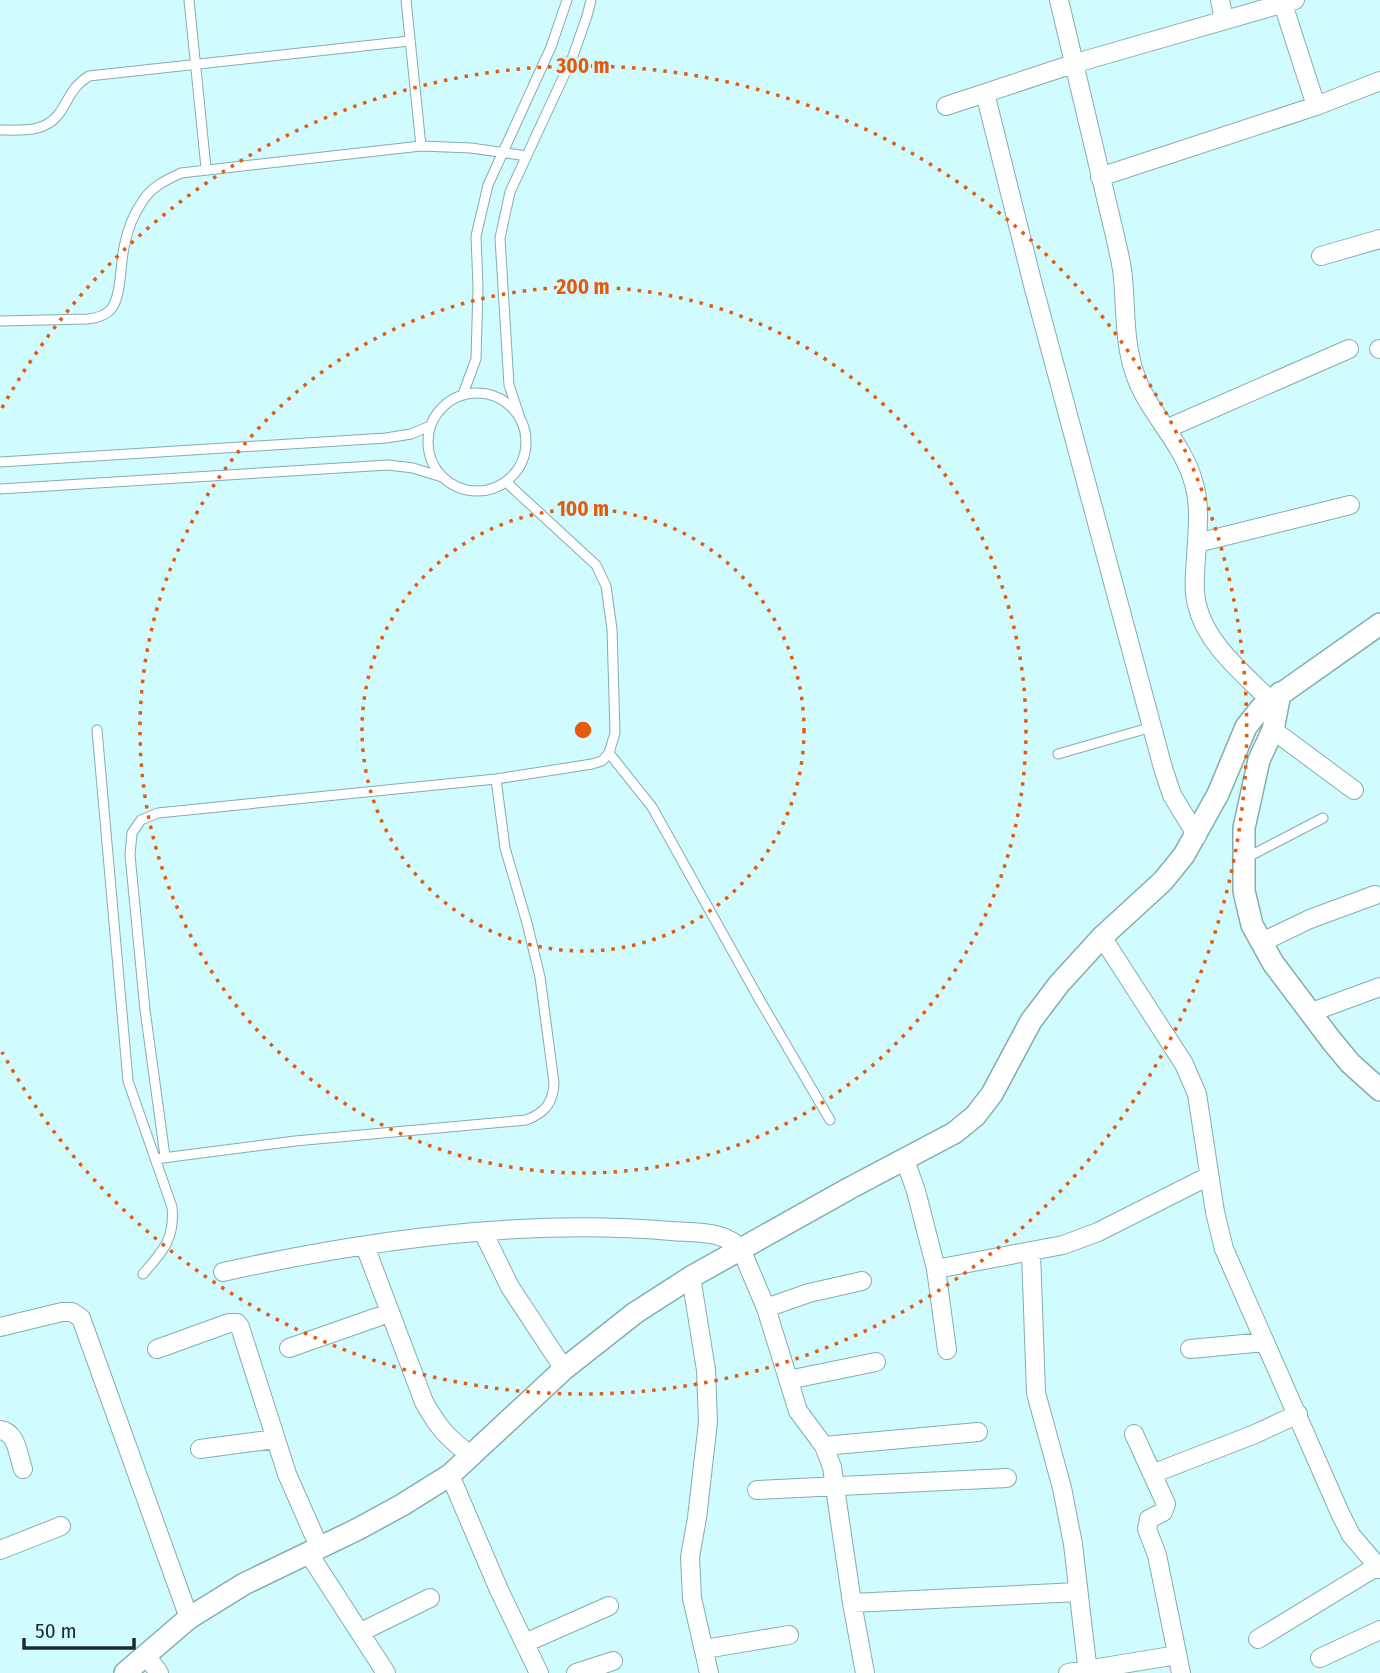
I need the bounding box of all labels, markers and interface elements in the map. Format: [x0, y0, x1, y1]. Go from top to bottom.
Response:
text: 300 m [555, 53, 610, 79]
text: 200 m [555, 274, 610, 300]
text: 100 m [557, 496, 609, 522]
centre of rings [571, 718, 595, 742]
scale bar [24, 1606, 135, 1650]
text: 50 m [35, 1618, 77, 1644]

